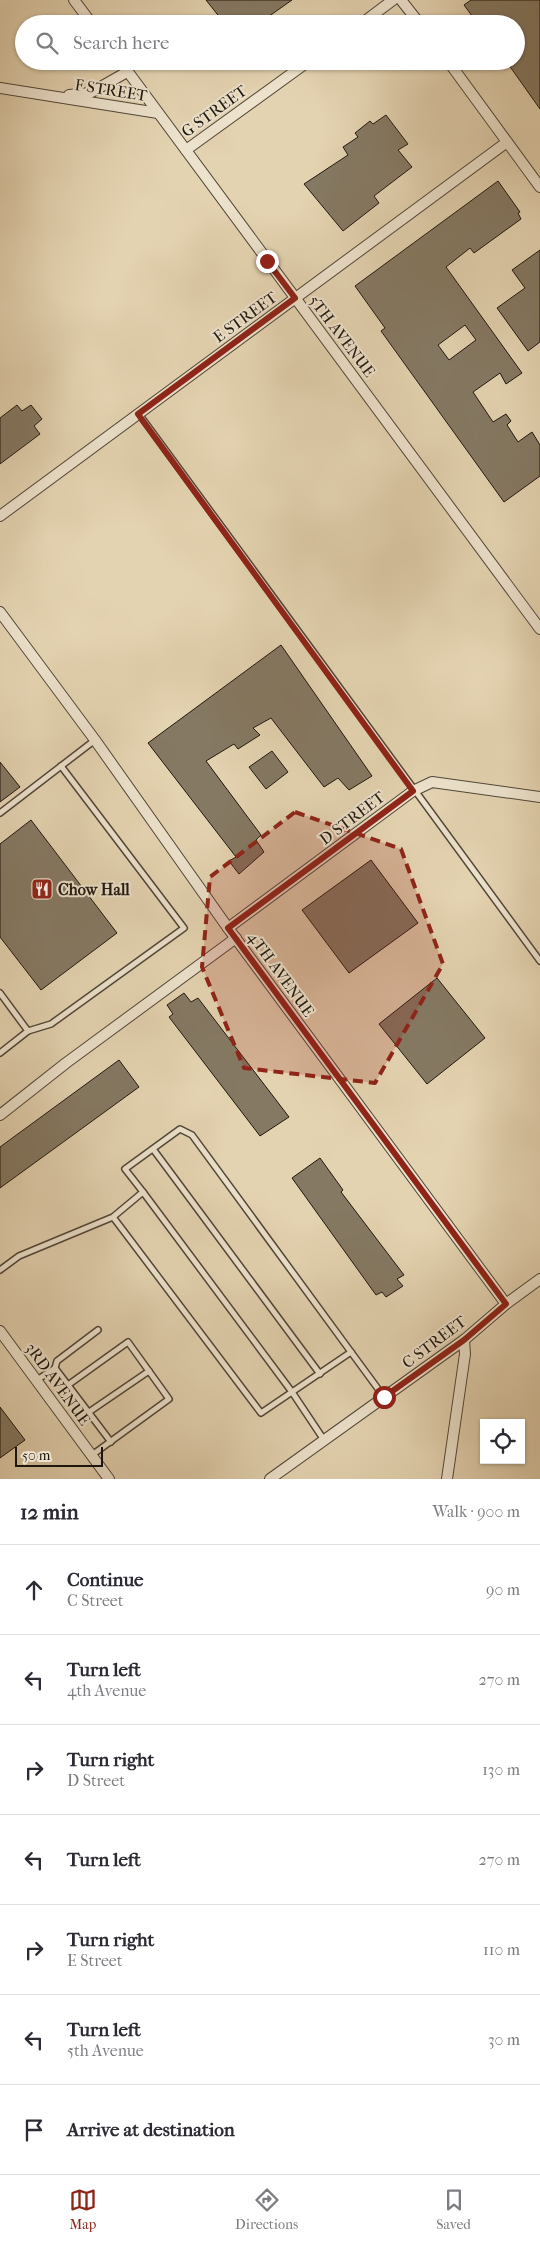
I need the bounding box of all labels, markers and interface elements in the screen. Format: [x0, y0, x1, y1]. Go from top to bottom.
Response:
search box [15, 15, 525, 70]
icon: search [33, 29, 61, 57]
text: Search here [73, 32, 169, 54]
street label: F STREET [73, 75, 149, 105]
street label: G STREET [178, 81, 250, 141]
route end [256, 250, 279, 273]
street label: E STREET [209, 287, 281, 346]
street label: 5TH AVENUE [305, 291, 379, 381]
street label: D STREET [316, 787, 388, 849]
restaurant icon: Chow Hall [30, 877, 54, 901]
place label: Chow Hall [58, 880, 130, 899]
street label: 4TH AVENUE [244, 928, 318, 1020]
street label: C STREET [398, 1312, 470, 1372]
street label: 3RD AVENUE [22, 1339, 95, 1429]
route start [373, 1386, 396, 1409]
map controls [480, 1419, 525, 1464]
button: locate [480, 1419, 525, 1464]
scale bar [15, 1444, 102, 1467]
text: 50 m [22, 1447, 50, 1464]
text: 12 min [20, 1500, 79, 1524]
text: Walk · 900 m [432, 1502, 520, 1521]
text: Continue [67, 1569, 143, 1591]
icon: ahead [20, 1576, 48, 1604]
text: 90 m [486, 1580, 520, 1599]
text: C Street [67, 1591, 123, 1610]
text: Turn left [67, 1659, 141, 1681]
icon: left [20, 1666, 48, 1694]
text: 270 m [479, 1670, 520, 1689]
text: 4th Avenue [67, 1681, 146, 1700]
text: Turn right [67, 1749, 154, 1771]
icon: right [20, 1756, 48, 1784]
text: 130 m [482, 1760, 520, 1779]
text: D Street [67, 1771, 125, 1790]
icon: left [20, 1846, 48, 1874]
text: Turn left [67, 1849, 141, 1871]
text: 270 m [479, 1850, 520, 1869]
text: Turn right [67, 1929, 154, 1951]
icon: right [20, 1936, 48, 1964]
text: 110 m [483, 1940, 520, 1959]
text: E Street [67, 1951, 122, 1970]
text: Turn left [67, 2019, 141, 2041]
icon: left [20, 2026, 48, 2054]
text: 30 m [488, 2030, 520, 2049]
text: 5th Avenue [67, 2041, 144, 2060]
icon: arrive [20, 2116, 48, 2144]
text: Arrive at destination [67, 2119, 235, 2141]
tab: Map [69, 2186, 97, 2233]
tab: Directions [235, 2186, 298, 2233]
tab: Saved [436, 2186, 471, 2233]

